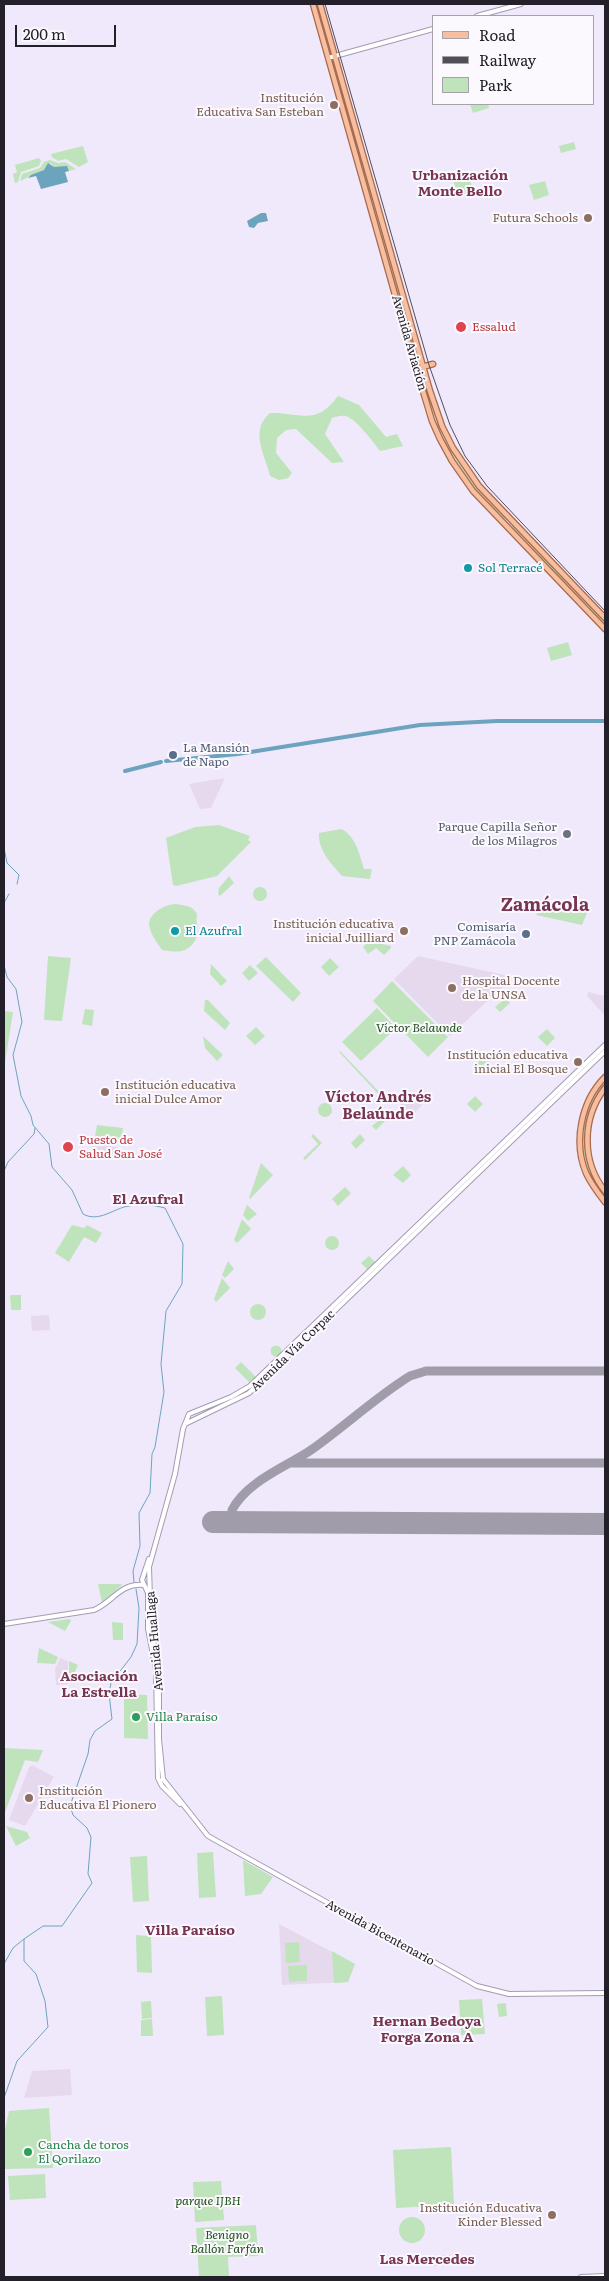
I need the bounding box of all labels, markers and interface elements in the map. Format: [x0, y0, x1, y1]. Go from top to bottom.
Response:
scale bar [18, 15, 119, 47]
legend [432, 15, 594, 105]
text: 200 m [23, 22, 66, 45]
text: Road [479, 23, 515, 46]
text: Railway [479, 48, 536, 71]
text: Park [479, 73, 512, 96]
place label: Institución Educativa San Esteban [196, 91, 324, 119]
marker: Institución Educativa San Esteban [328, 99, 340, 111]
district label: Urbanización Monte Bello [412, 168, 508, 200]
place label: Futura Schools [492, 211, 578, 225]
marker: Futura Schools [582, 212, 594, 224]
street label: Avenida Aviación [388, 293, 430, 393]
marker: Essalud [454, 320, 468, 334]
place label: Essalud [472, 320, 516, 334]
place label: Sol Terracé [478, 561, 542, 575]
marker: Sol Terracé [462, 562, 474, 574]
place label: La Mansión de Napo [183, 741, 250, 769]
marker: La Mansión de Napo [167, 749, 179, 761]
place label: Parque Capilla Señor de los Milagros [438, 820, 557, 848]
marker: Parque Capilla Señor de los Milagros [561, 828, 573, 840]
district label: Zamácola [501, 895, 589, 917]
place label: Institución educativa inicial Juilliard [273, 917, 394, 945]
place label: Comisaría PNP Zamácola [434, 920, 516, 948]
place label: El Azufral [185, 924, 242, 938]
marker: El Azufral [169, 925, 181, 937]
marker: Institución educativa inicial Juilliard [398, 925, 410, 937]
marker: Comisaría PNP Zamácola [520, 928, 532, 940]
place label: Hospital Docente de la UNSA [462, 974, 560, 1002]
marker: Hospital Docente de la UNSA [446, 982, 458, 994]
park label: Víctor Belaunde [376, 1021, 462, 1035]
place label: Institución educativa inicial El Bosque [447, 1048, 568, 1076]
marker: Institución educativa inicial El Bosque [572, 1056, 584, 1068]
place label: Institución educativa inicial Dulce Amor [115, 1078, 236, 1106]
marker: Institución educativa inicial Dulce Amor [99, 1086, 111, 1098]
district label: Víctor Andrés Belaúnde [325, 1089, 431, 1124]
place label: Puesto de Salud San José [79, 1133, 162, 1161]
marker: Puesto de Salud San José [61, 1140, 75, 1154]
district label: El Azufral [112, 1192, 184, 1208]
street label: Avenida Vía Corpac [248, 1307, 338, 1395]
street label: Avenida Huallaga [143, 1590, 167, 1692]
district label: Asociación La Estrella [60, 1669, 138, 1701]
place label: Villa Paraíso [146, 1710, 218, 1724]
marker: Villa Paraíso [130, 1711, 142, 1723]
place label: Institución Educativa El Pionero [39, 1784, 156, 1812]
marker: Institución Educativa El Pionero [23, 1792, 35, 1804]
street label: Avenida Bicentenario [323, 1897, 437, 1969]
district label: Villa Paraíso [145, 1923, 235, 1939]
district label: Hernan Bedoya Forga Zona A [373, 2014, 481, 2046]
place label: Cancha de toros El Qorilazo [38, 2138, 129, 2166]
marker: Cancha de toros El Qorilazo [22, 2146, 34, 2158]
park label: parque IJBH [175, 2194, 241, 2208]
place label: Institución Educativa Kinder Blessed [420, 2201, 542, 2229]
marker: Institución Educativa Kinder Blessed [546, 2209, 558, 2221]
park label: Benigno Ballón Farfán [190, 2228, 264, 2256]
district label: Las Mercedes [379, 2252, 475, 2268]

